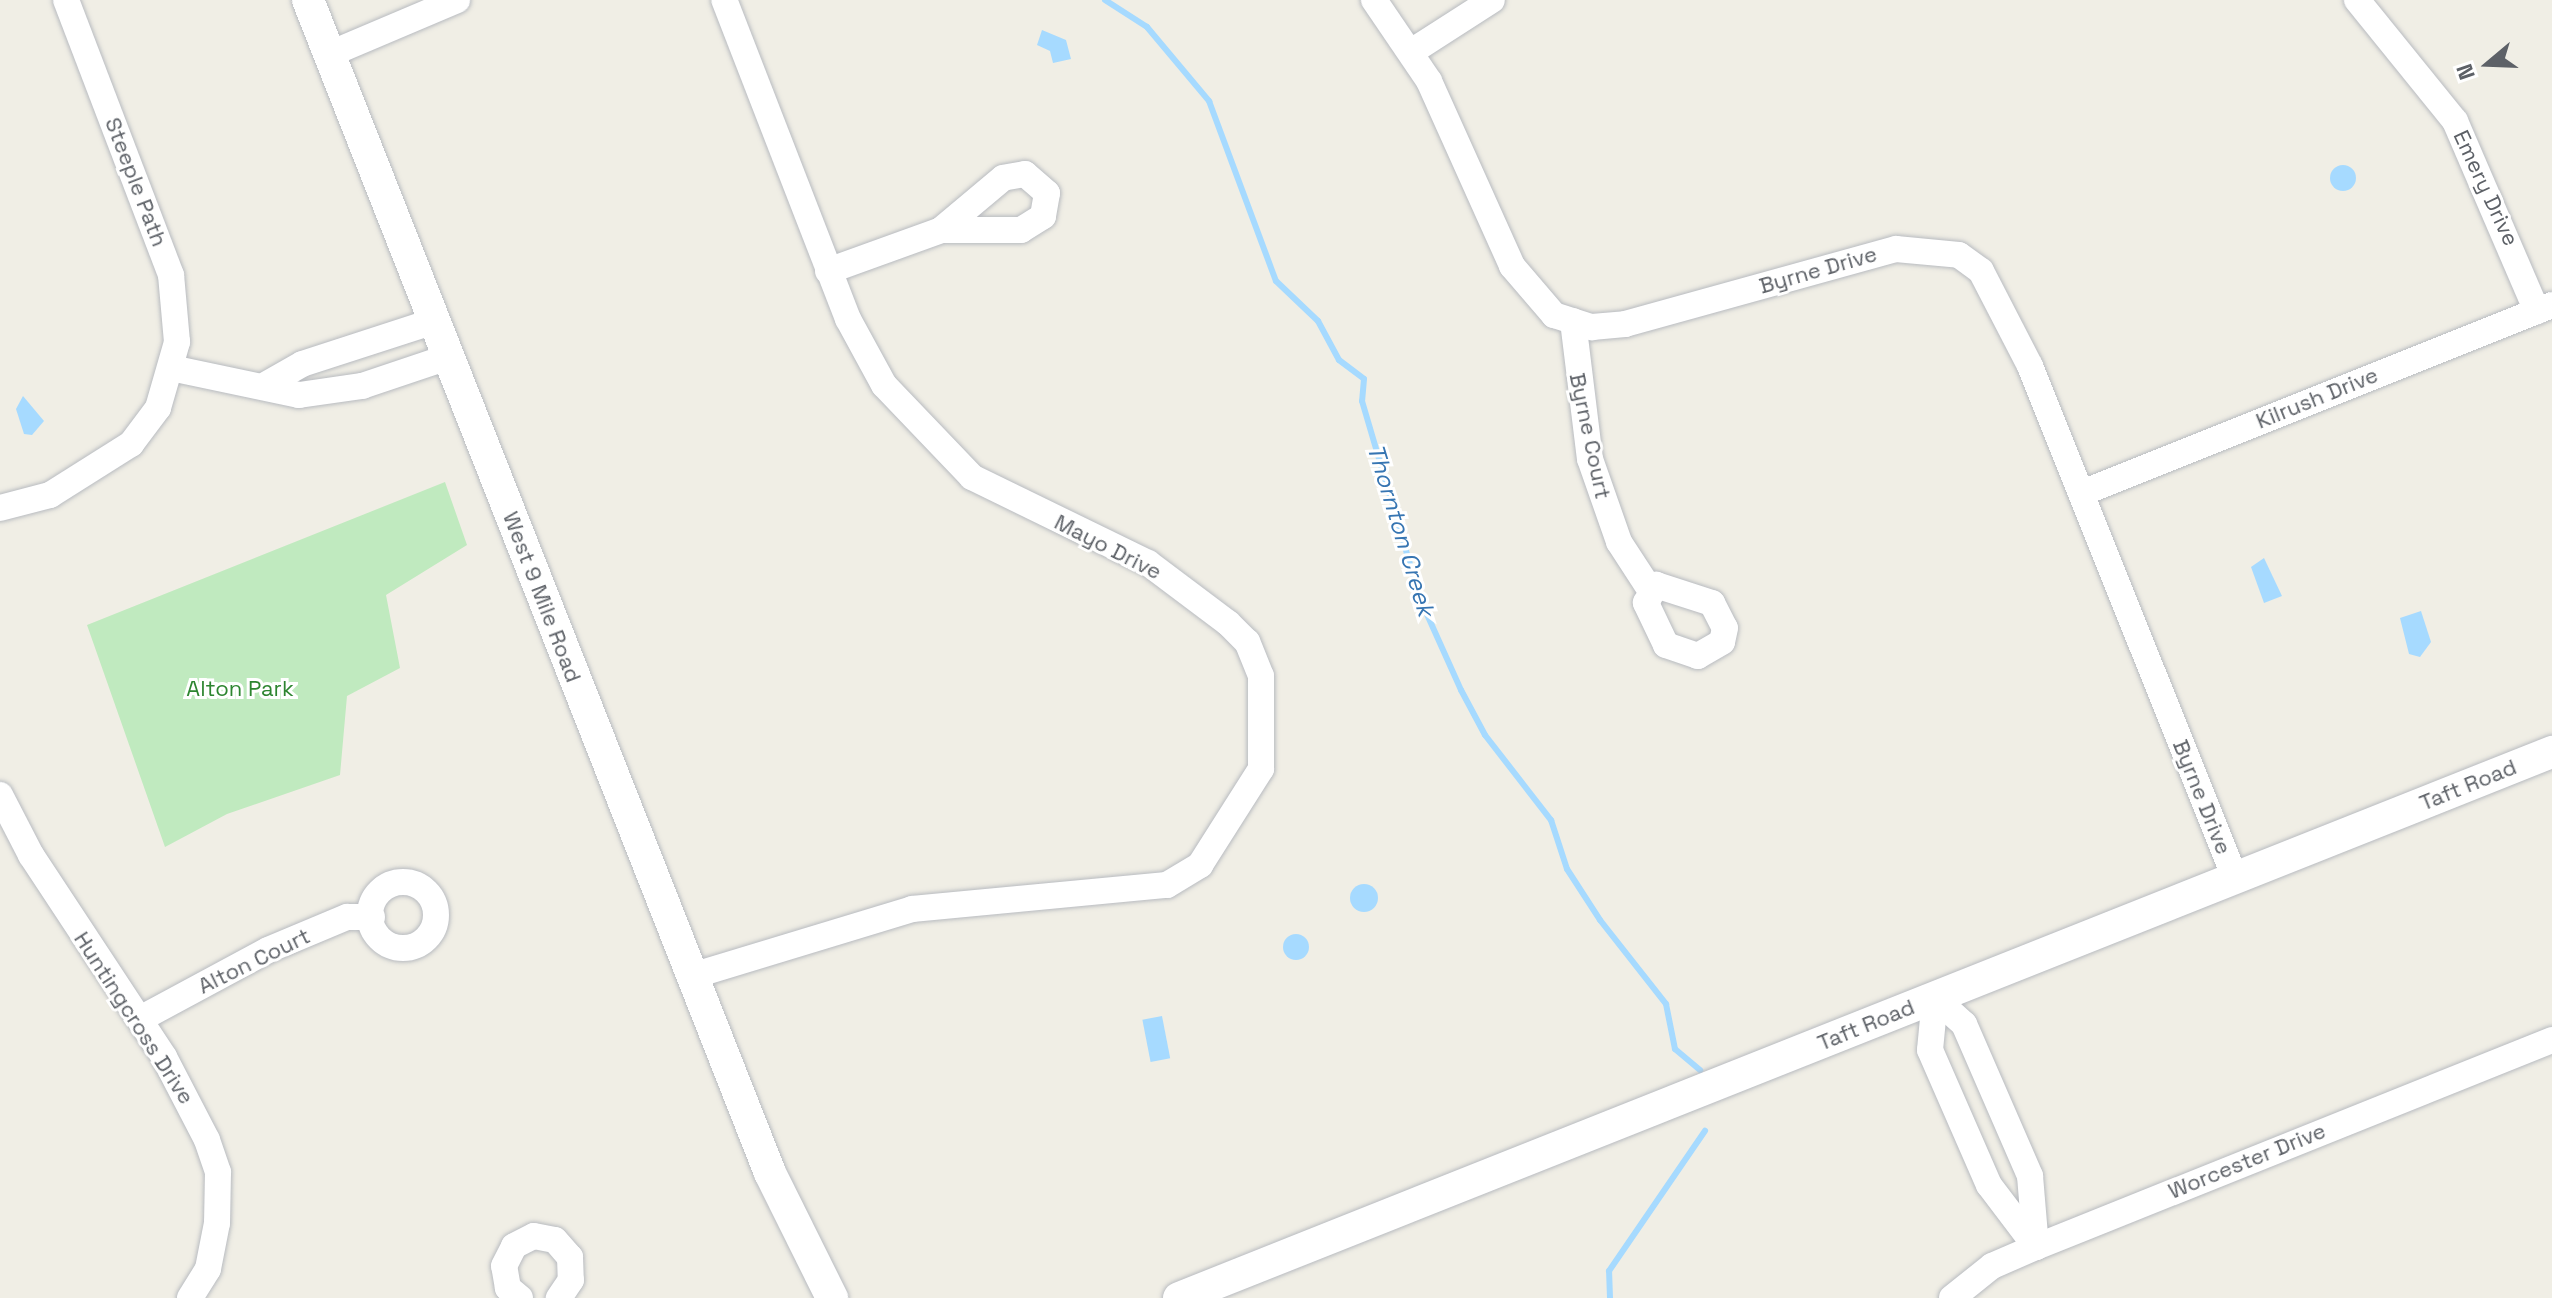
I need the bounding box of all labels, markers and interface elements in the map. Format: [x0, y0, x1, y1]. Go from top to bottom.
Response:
north arrow [2448, 24, 2528, 104]
text: N [2450, 60, 2481, 83]
street label: Steeple Path [99, 114, 173, 250]
street label: Emery Drive [2448, 126, 2524, 250]
street label: Byrne Drive [1756, 241, 1880, 299]
street label: Kilrush Drive [2252, 362, 2382, 434]
street label: Byrne Court [1564, 371, 1616, 501]
water label: Thornton Creek [1361, 440, 1441, 620]
street label: West 9 Mile Road [497, 508, 587, 686]
street label: Mayo Drive [1050, 509, 1166, 585]
park label: Alton Park [186, 676, 294, 702]
street label: Byrne Drive [2167, 736, 2237, 858]
street label: Taft Road [2416, 754, 2520, 816]
street label: Alton Court [194, 923, 314, 999]
street label: Huntingcross Drive [68, 927, 200, 1109]
street label: Taft Road [1814, 994, 1918, 1056]
street label: Worcester Drive [2164, 1117, 2330, 1205]

